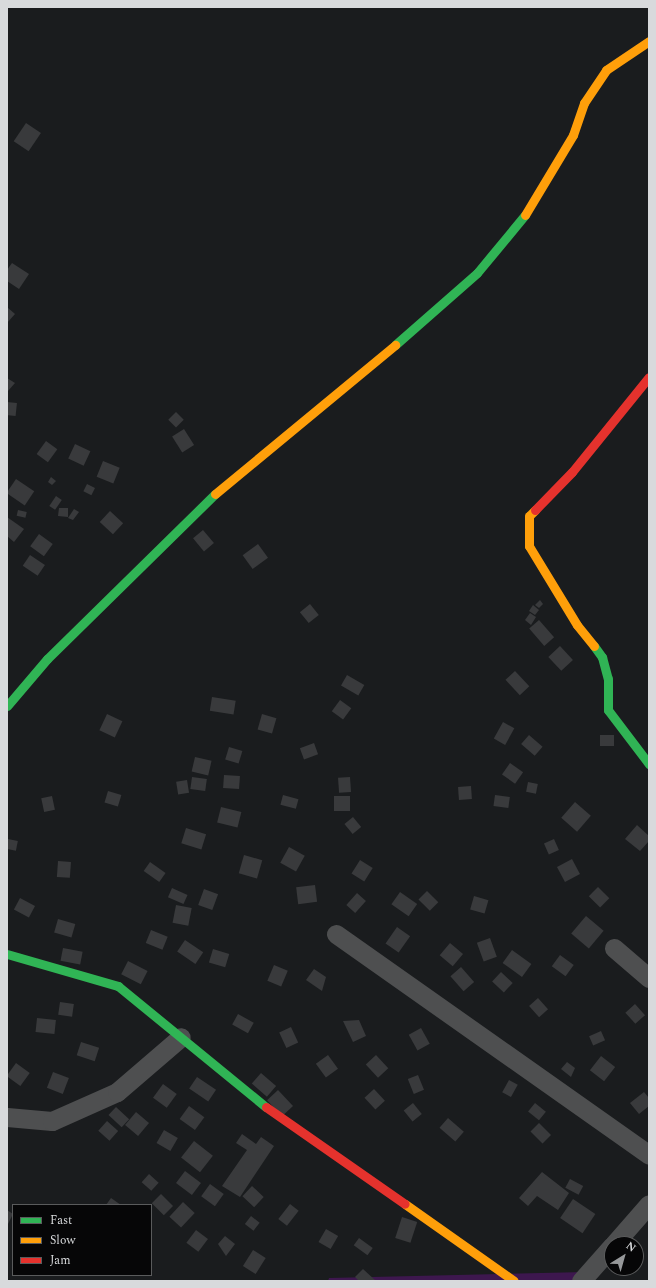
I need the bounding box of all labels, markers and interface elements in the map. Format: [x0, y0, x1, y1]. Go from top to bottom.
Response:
legend [12, 1204, 152, 1276]
text: Fast [50, 1211, 72, 1230]
text: Slow [50, 1231, 75, 1250]
north arrow [604, 1236, 644, 1276]
text: N [622, 1237, 640, 1256]
text: Jam [50, 1251, 71, 1270]

